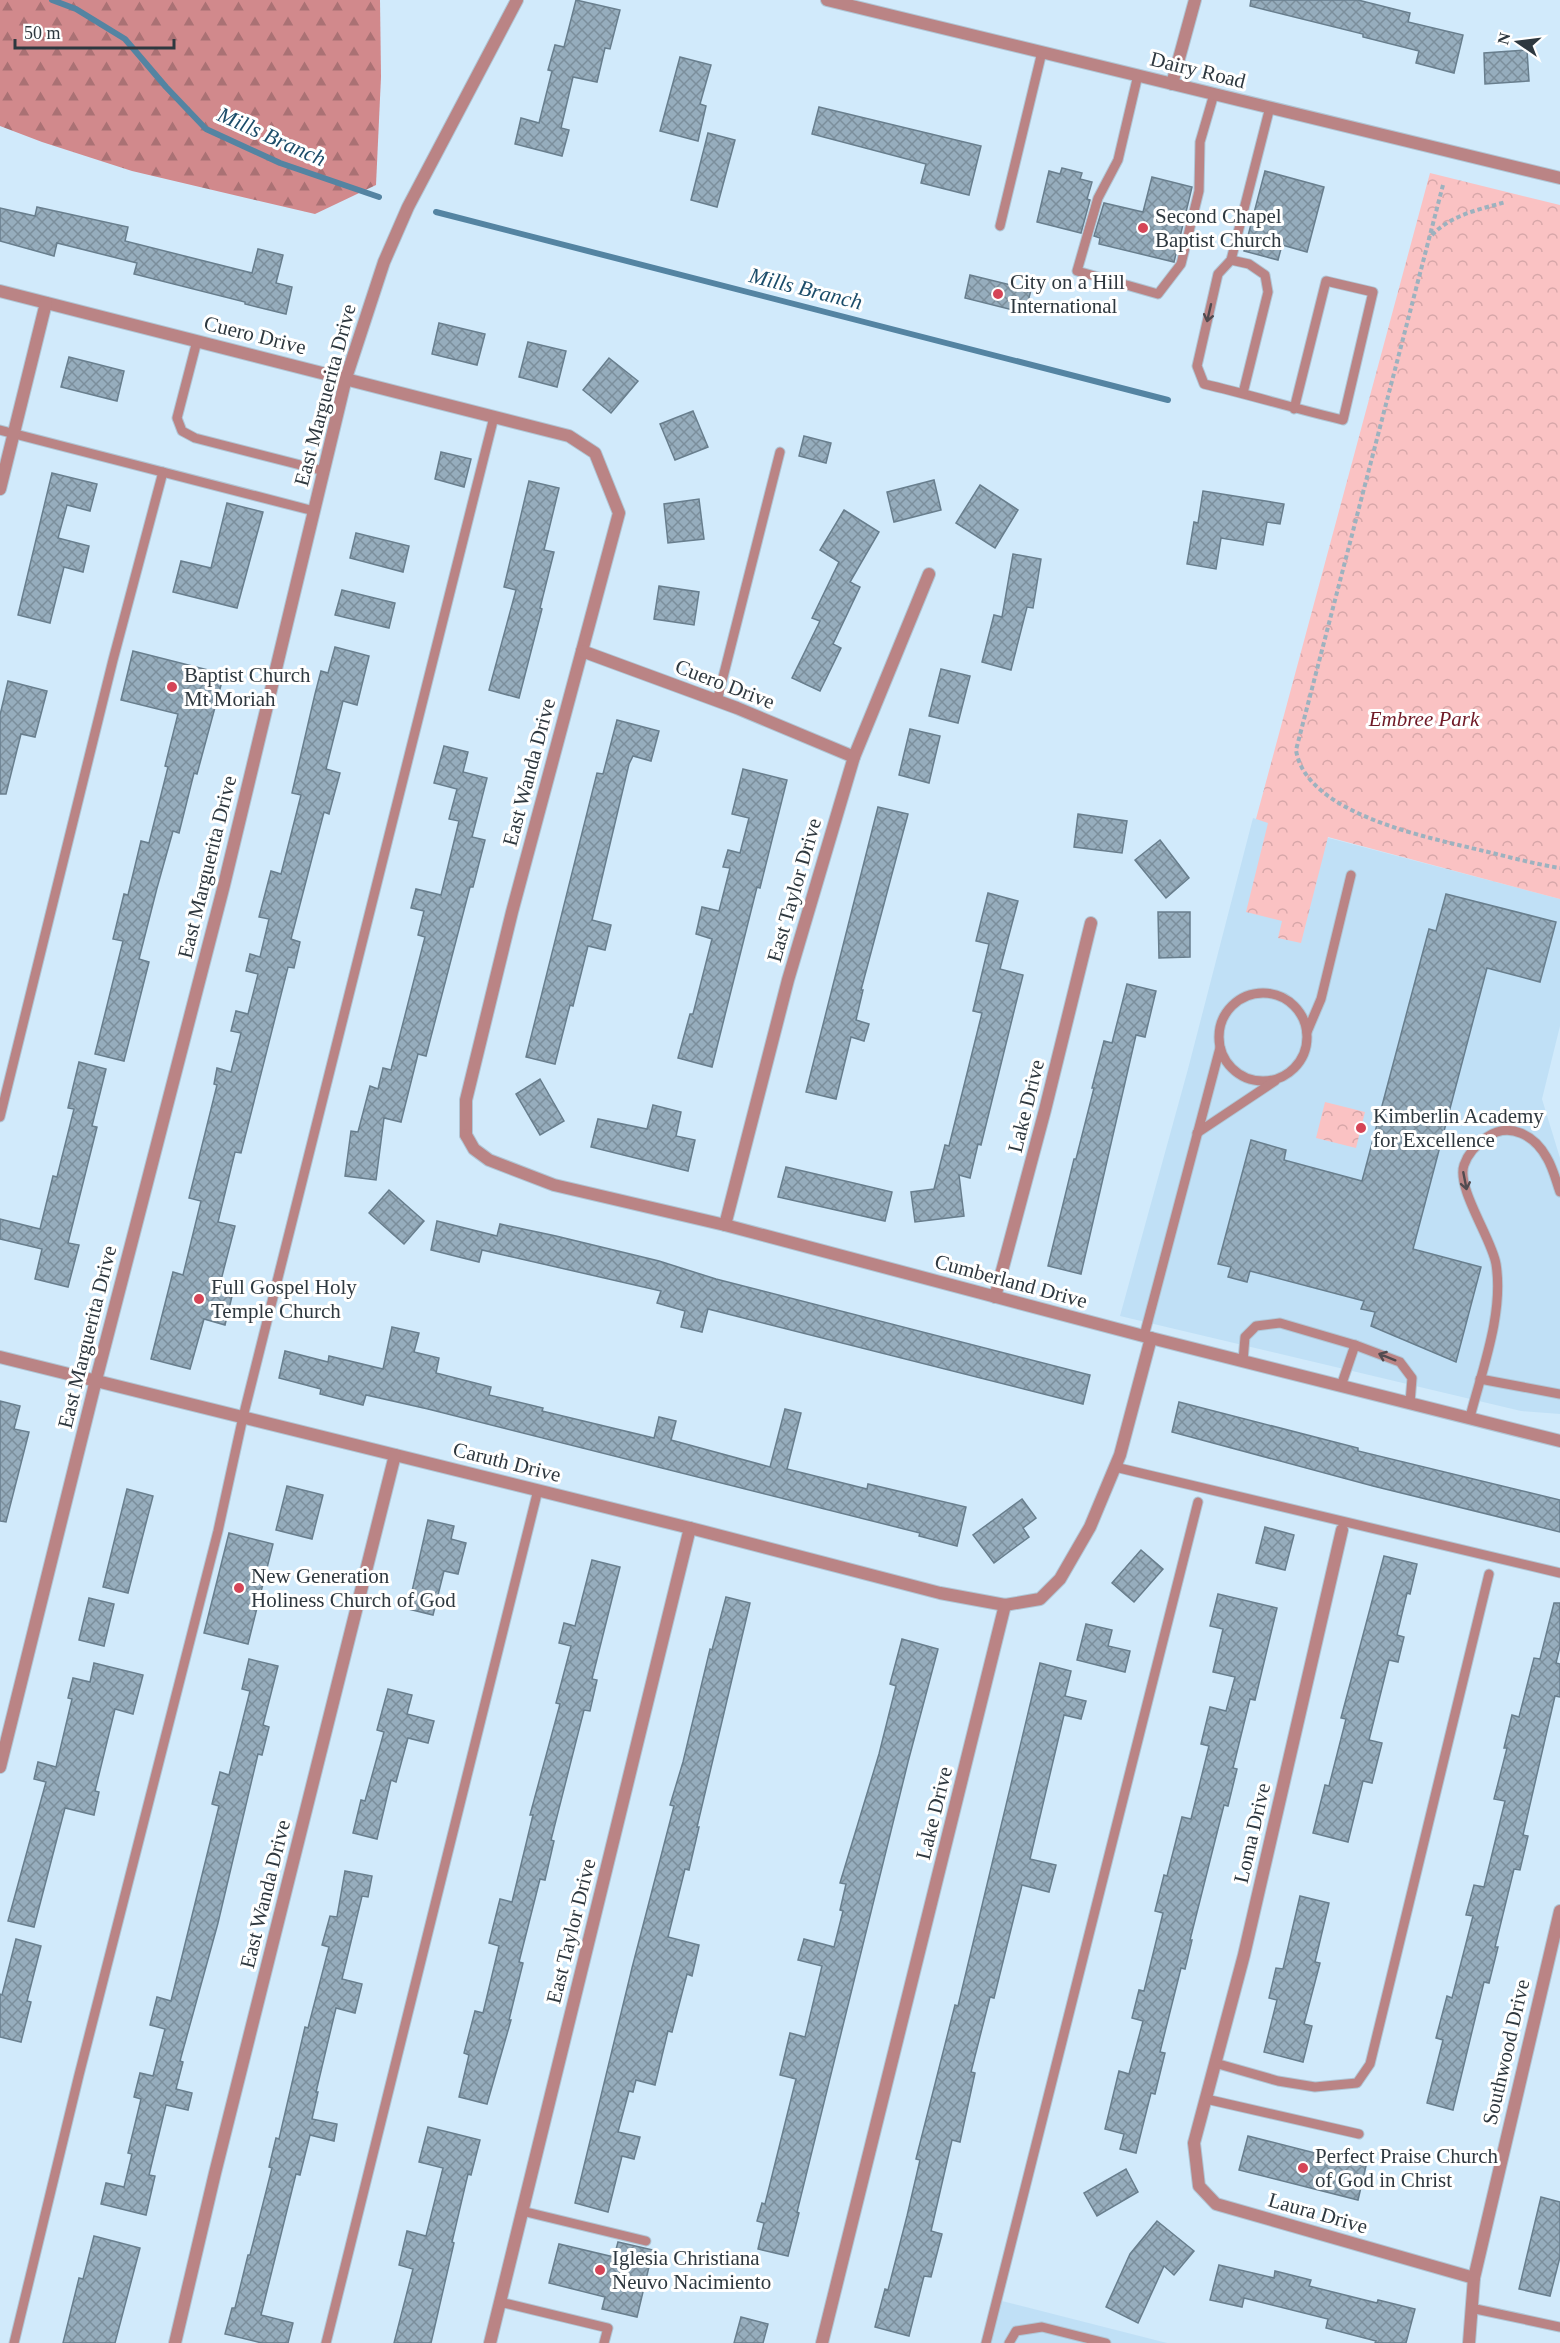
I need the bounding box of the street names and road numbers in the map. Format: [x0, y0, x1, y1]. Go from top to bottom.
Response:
street label: Dairy Road [1148, 47, 1249, 94]
street label: East Marguerita Drive [289, 301, 361, 489]
street label: Cuero Drive [201, 311, 309, 359]
street label: Cuero Drive [672, 654, 778, 714]
street label: East Wanda Drive [498, 696, 560, 848]
street label: East Marguerita Drive [173, 773, 241, 961]
street label: East Taylor Drive [762, 815, 826, 965]
street label: Lake Drive [1003, 1057, 1049, 1155]
street label: East Marguerita Drive [53, 1243, 121, 1431]
street label: Cumberland Drive [932, 1249, 1090, 1313]
street label: Caruth Drive [451, 1437, 563, 1487]
street label: Lake Drive [911, 1764, 957, 1862]
street label: Loma Drive [1229, 1781, 1275, 1885]
street label: East Wanda Drive [235, 1817, 295, 1971]
street label: East Taylor Drive [541, 1856, 601, 2006]
street label: Southwood Drive [1478, 1977, 1534, 2127]
street label: Laura Drive [1266, 2187, 1370, 2239]

